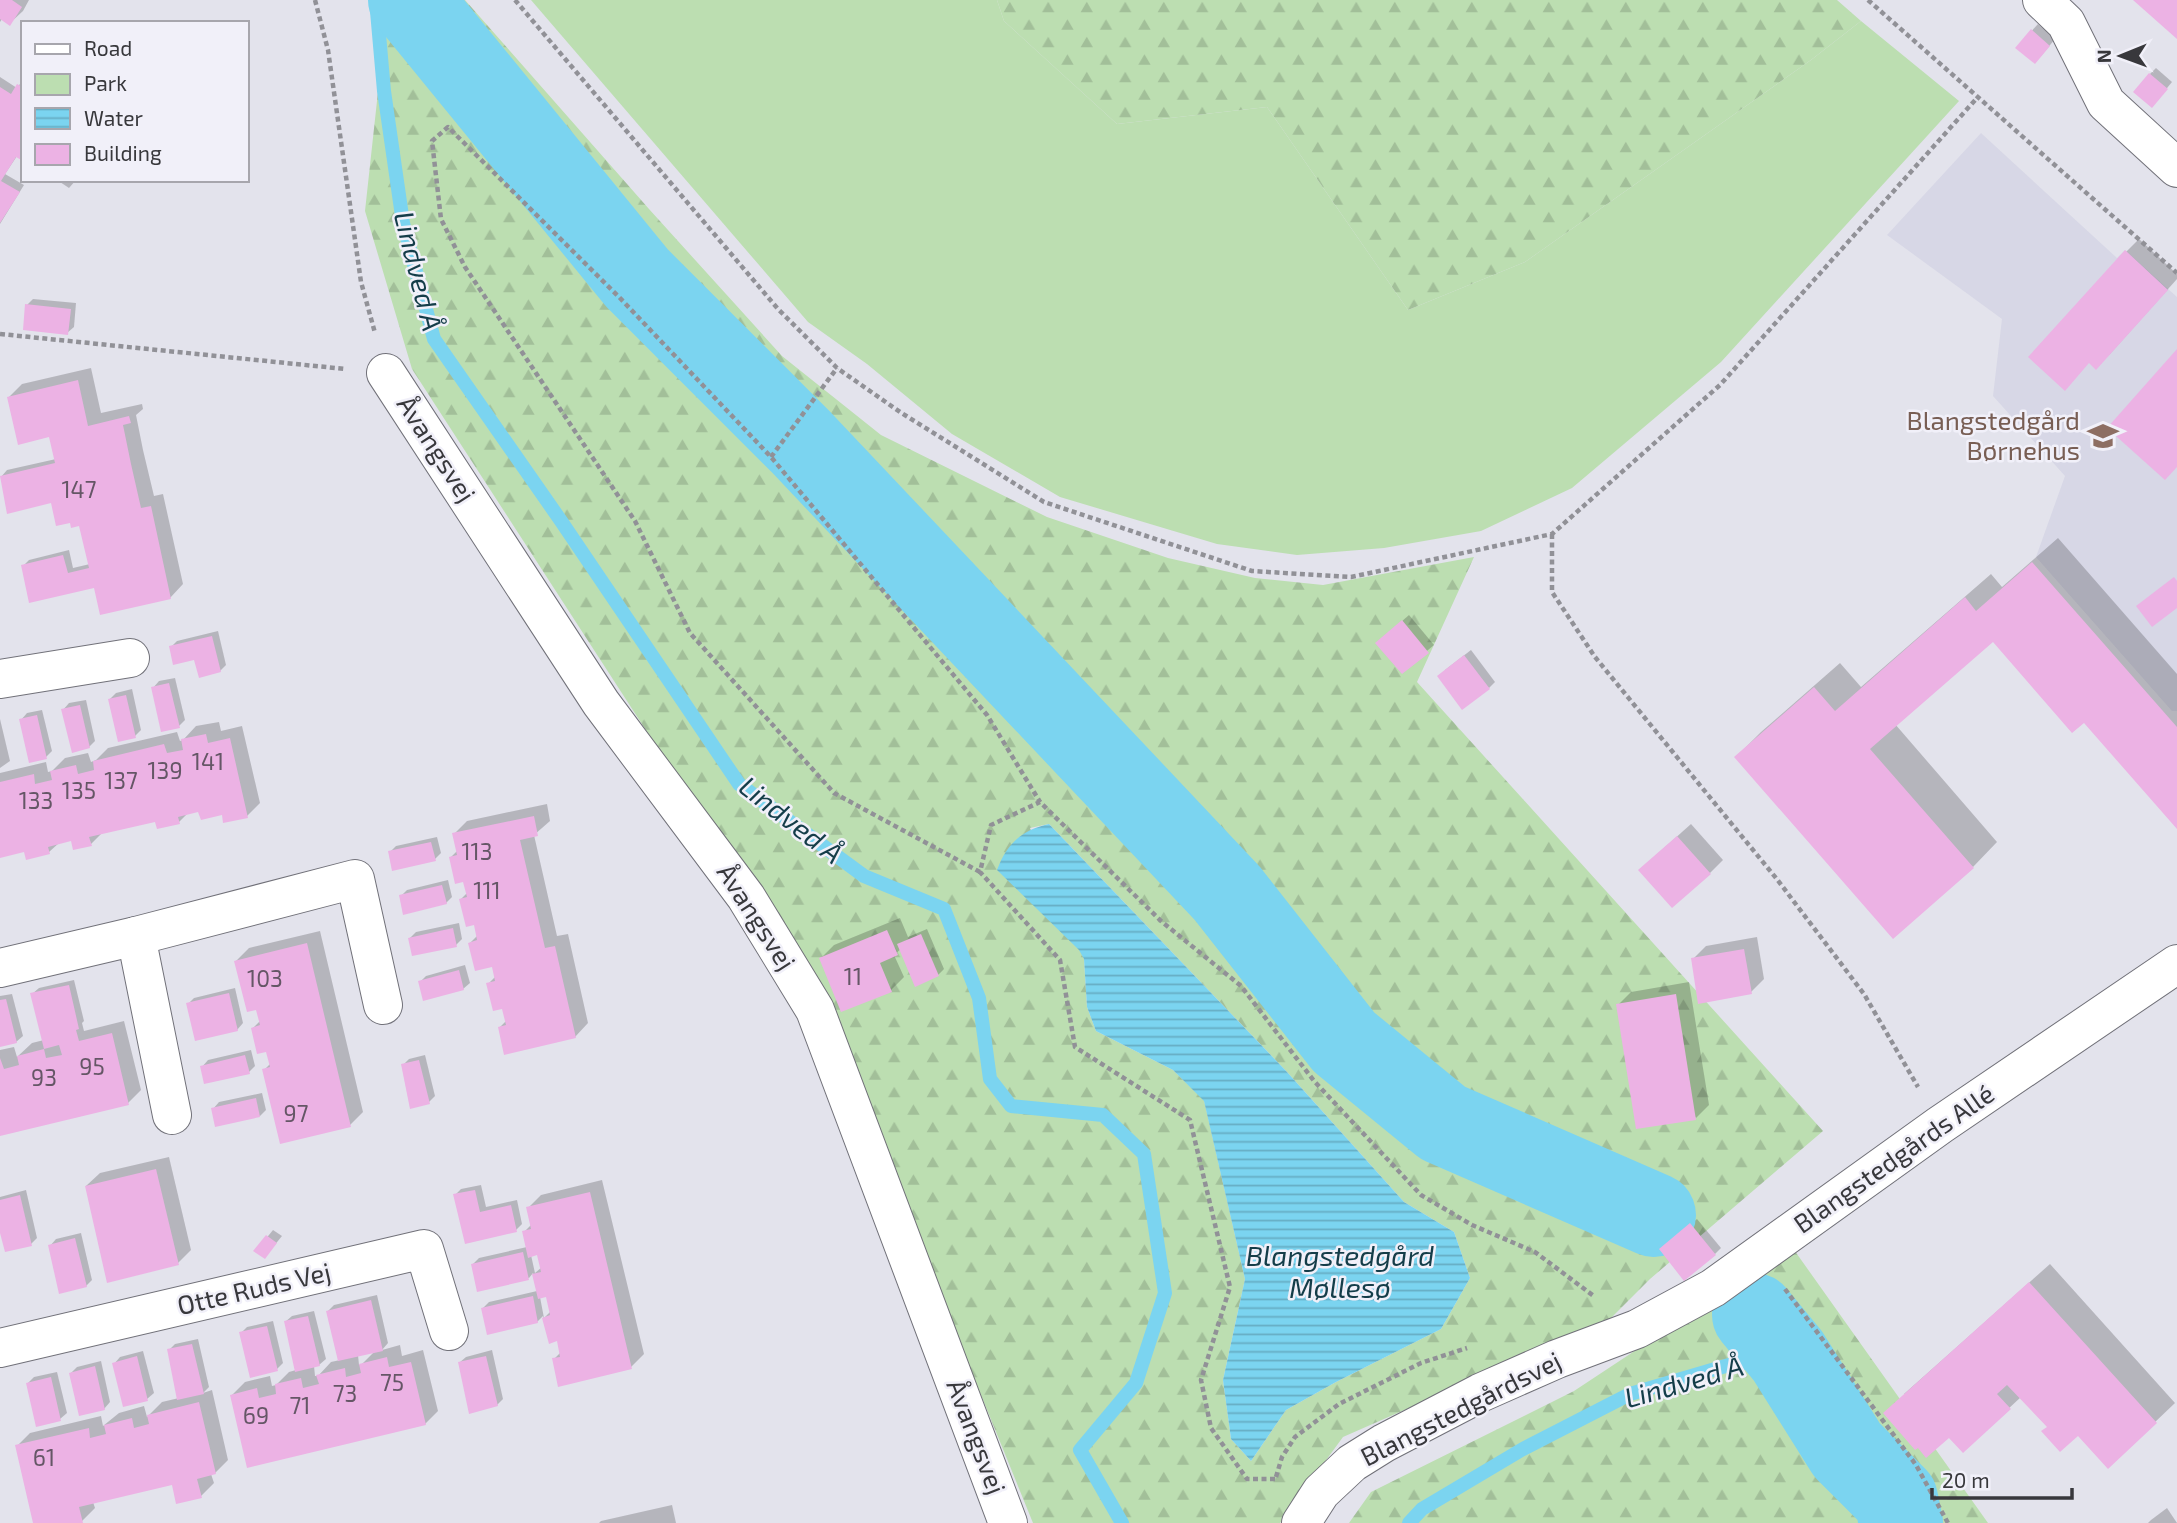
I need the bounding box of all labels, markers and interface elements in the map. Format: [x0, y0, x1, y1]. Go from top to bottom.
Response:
legend [21, 21, 248, 182]
north arrow [2086, 21, 2156, 91]
text: Road [84, 35, 132, 60]
text: N [2092, 49, 2115, 63]
text: Park [84, 70, 127, 95]
text: Water [84, 105, 143, 130]
text: Building [84, 140, 162, 165]
water label: Lindved Å [388, 207, 450, 334]
street label: Åvangsvej [391, 389, 483, 507]
place label: Blangstedgård Børnehus [1907, 404, 2080, 465]
school or university icon: Blangstedgård Børnehus [2086, 419, 2120, 453]
house number: 147 [61, 475, 97, 503]
house number: 141 [192, 747, 224, 775]
house number: 139 [147, 756, 183, 784]
house number: 137 [104, 766, 138, 794]
water label: Lindved Å [733, 768, 850, 870]
house number: 135 [62, 776, 96, 804]
house number: 133 [19, 786, 53, 814]
house number: 113 [461, 837, 493, 865]
street label: Åvangsvej [711, 857, 803, 975]
house number: 111 [473, 876, 501, 904]
house number: 11 [844, 962, 862, 990]
house number: 103 [247, 964, 283, 992]
house number: 95 [79, 1052, 105, 1080]
house number: 93 [31, 1063, 57, 1091]
street label: Blangstedgårds Allé [1787, 1077, 1999, 1239]
house number: 97 [284, 1099, 309, 1127]
water label: Blangstedgård Møllesø [1246, 1238, 1434, 1304]
street label: Otte Ruds Vej [174, 1255, 333, 1320]
street label: Blangstedgårdsvej [1355, 1344, 1566, 1472]
water label: Lindved Å [1620, 1348, 1747, 1414]
house number: 75 [380, 1368, 404, 1396]
street label: Åvangsvej [941, 1375, 1013, 1498]
house number: 73 [333, 1379, 357, 1407]
house number: 71 [290, 1391, 310, 1419]
house number: 69 [243, 1401, 269, 1429]
house number: 61 [33, 1443, 55, 1471]
scale bar [1932, 1456, 2072, 1500]
text: 20 m [1942, 1467, 1990, 1492]

